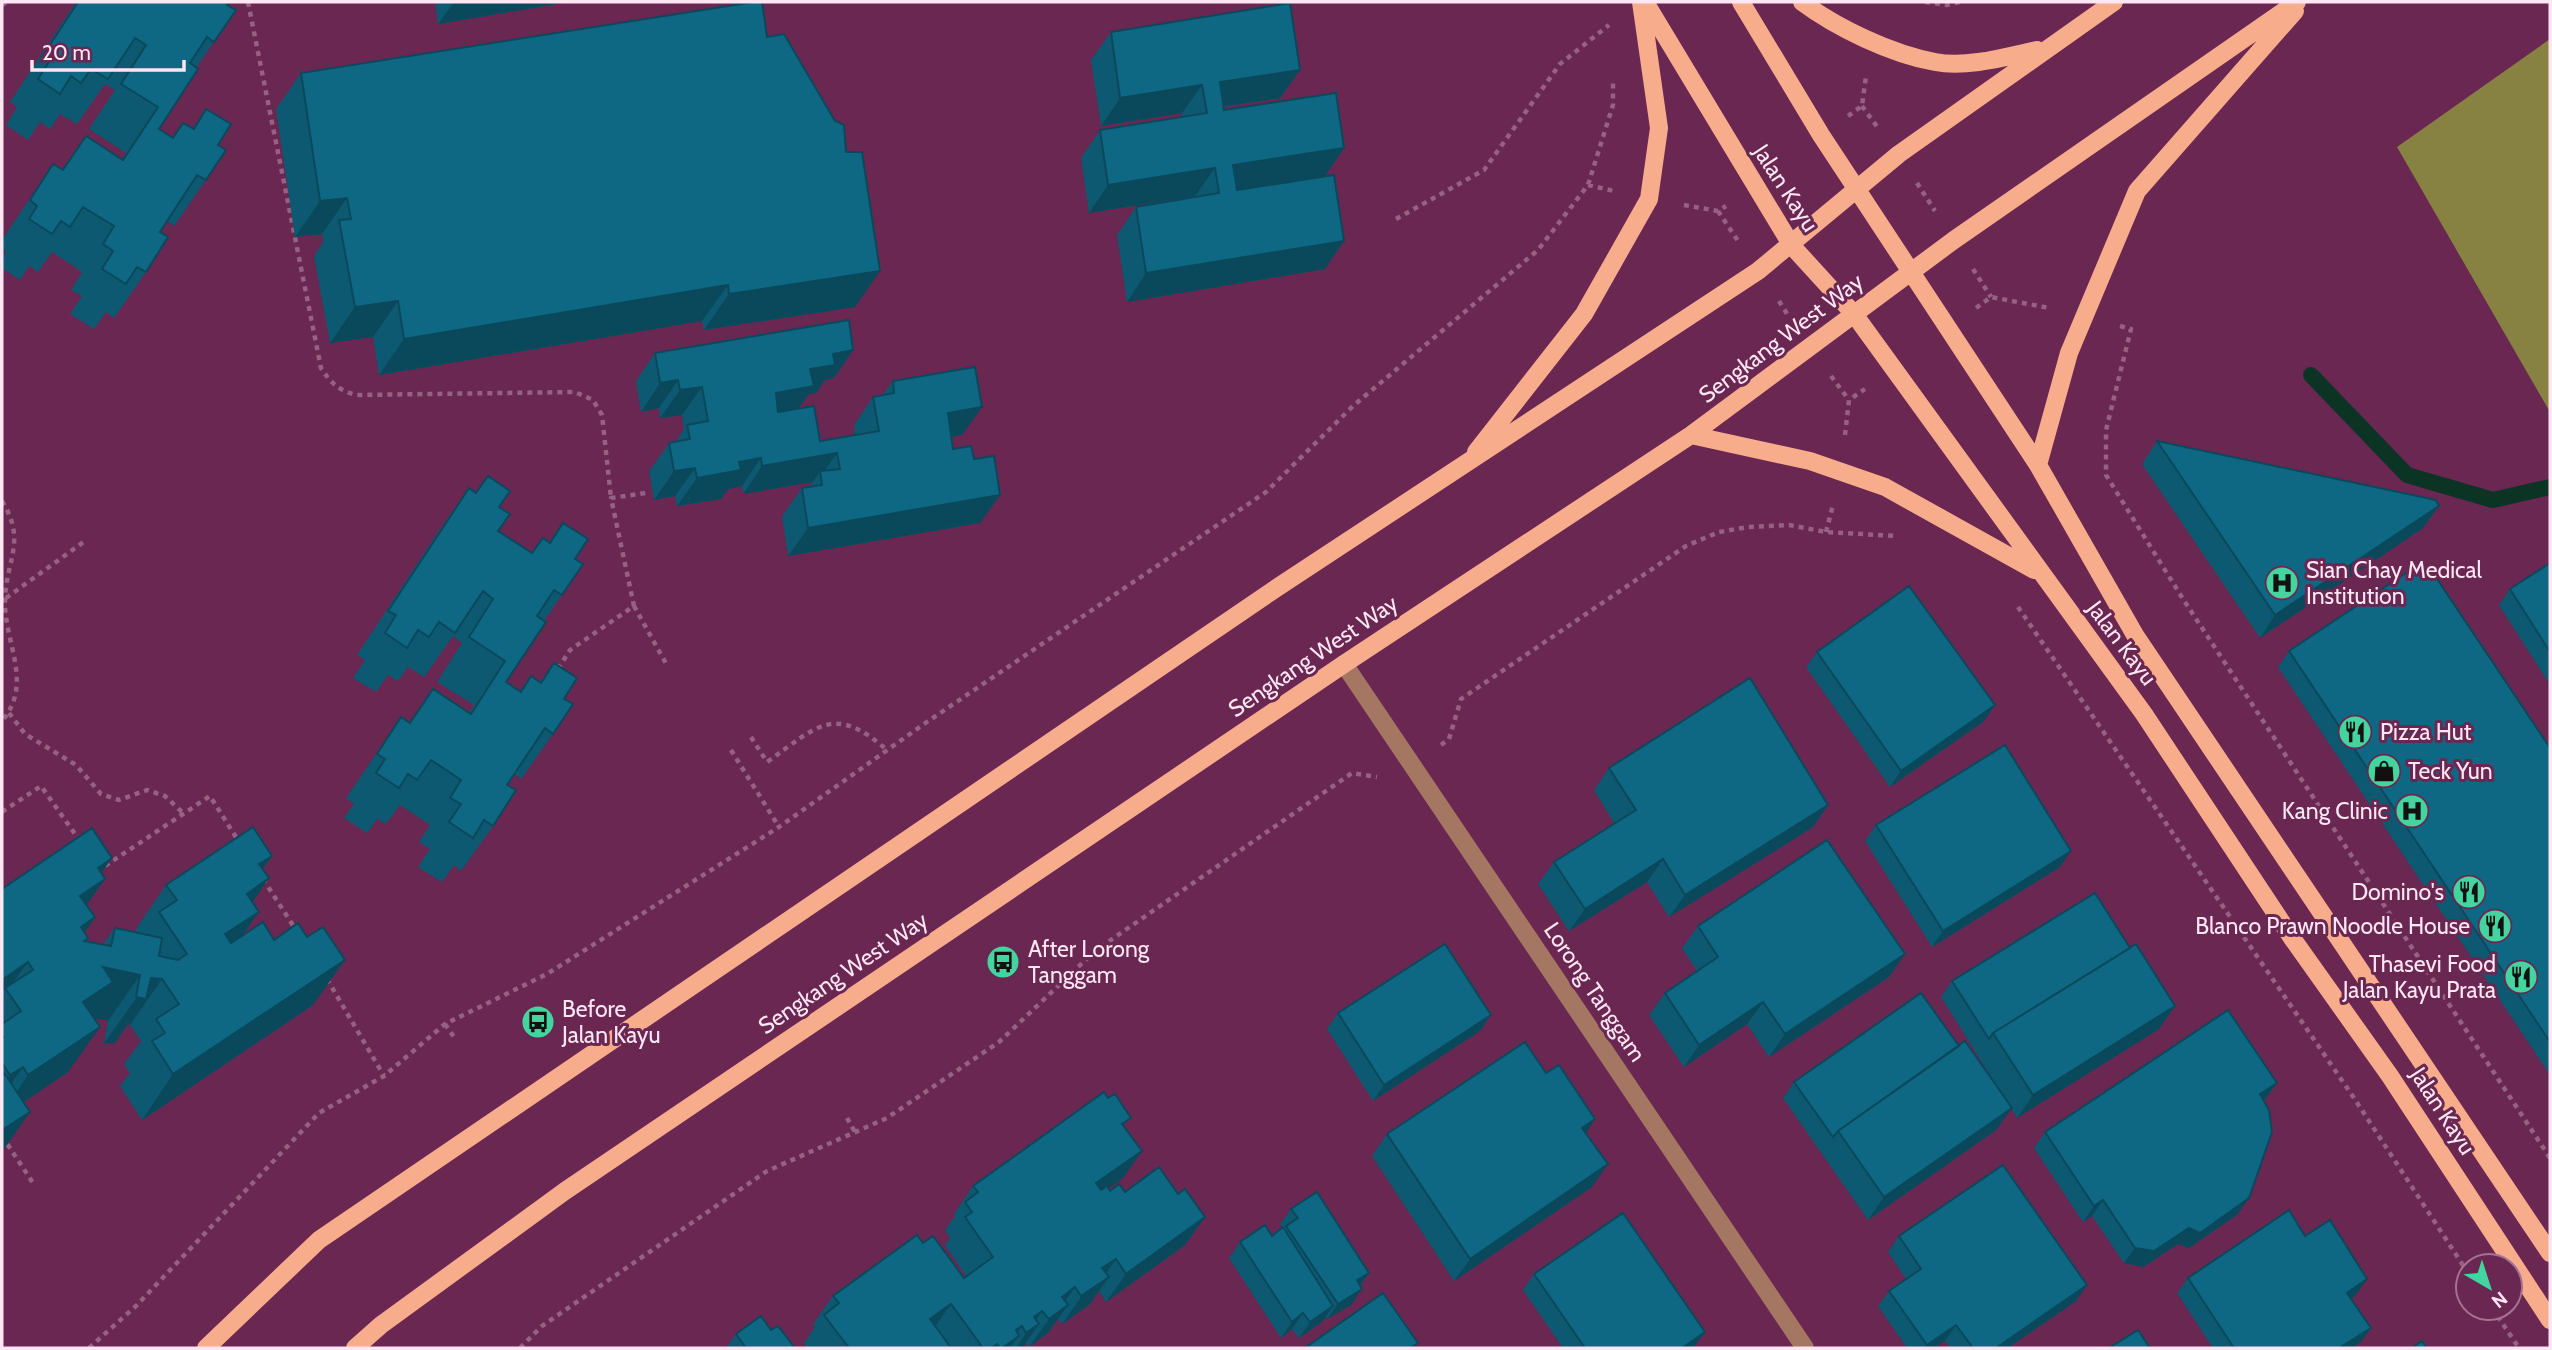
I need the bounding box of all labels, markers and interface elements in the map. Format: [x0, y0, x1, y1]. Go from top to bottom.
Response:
scale bar [32, 28, 184, 72]
text: 20 m [42, 40, 91, 65]
street label: Jalan Kayu [1747, 138, 1825, 237]
street label: Sengkang West Way [1693, 267, 1869, 409]
place label: Sian Chay Medical Institution [2306, 556, 2483, 610]
hospital icon: Sian Chay Medical Institution [2263, 564, 2301, 602]
street label: Sengkang West Way [1223, 589, 1403, 723]
street label: Jalan Kayu [2081, 594, 2163, 691]
restaurant icon: Pizza Hut [2336, 713, 2374, 751]
place label: Pizza Hut [2380, 718, 2472, 746]
shop icon: Teck Yun [2365, 752, 2403, 790]
place label: Teck Yun [2408, 757, 2493, 785]
hospital icon: Kang Clinic [2393, 792, 2431, 830]
place label: Kang Clinic [2282, 797, 2388, 825]
restaurant icon: Domino's [2450, 873, 2488, 911]
place label: Domino's [2351, 878, 2444, 906]
street label: Sengkang West Way [753, 906, 933, 1040]
restaurant icon: Blanco Prawn Noodle House [2476, 907, 2514, 945]
place label: Blanco Prawn Noodle House [2195, 912, 2470, 940]
street label: Lorong Tanggam [1538, 917, 1652, 1067]
place label: After Lorong Tanggam [1028, 935, 1150, 989]
bus stop icon: After Lorong Tanggam [984, 943, 1022, 981]
place label: Thasevi Food Jalan Kayu Prata [2342, 950, 2496, 1004]
restaurant icon: Thasevi Food Jalan Kayu Prata [2502, 958, 2540, 996]
place label: Before Jalan Kayu [561, 995, 660, 1049]
bus stop icon: Before Jalan Kayu [519, 1003, 557, 1041]
street label: Jalan Kayu [2404, 1061, 2482, 1160]
north arrow [2454, 1252, 2524, 1322]
text: N [2487, 1287, 2512, 1313]

